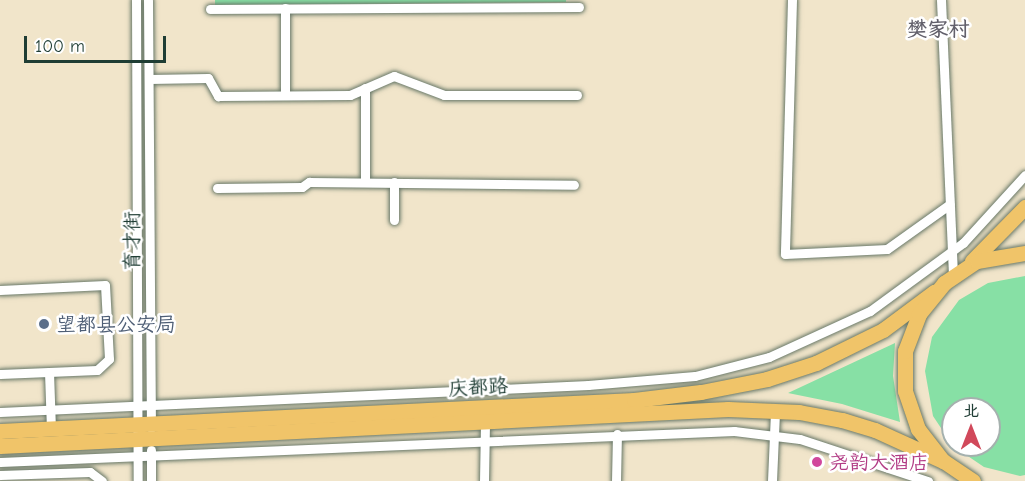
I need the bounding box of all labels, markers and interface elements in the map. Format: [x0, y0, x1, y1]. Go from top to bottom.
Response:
district label: 樊家村 [907, 16, 969, 42]
scale bar [27, 24, 170, 62]
text: 100 m [35, 36, 85, 57]
street label: 育才街 [120, 211, 144, 271]
place label: 望都县公安局 [56, 312, 176, 336]
marker: 望都县公安局 [37, 317, 51, 331]
street label: 庆都路 [447, 373, 509, 401]
north arrow [941, 397, 1001, 457]
text: 北 [963, 402, 979, 420]
place label: 尧韵大酒店 [829, 450, 929, 474]
marker: 尧韵大酒店 [810, 455, 824, 469]

